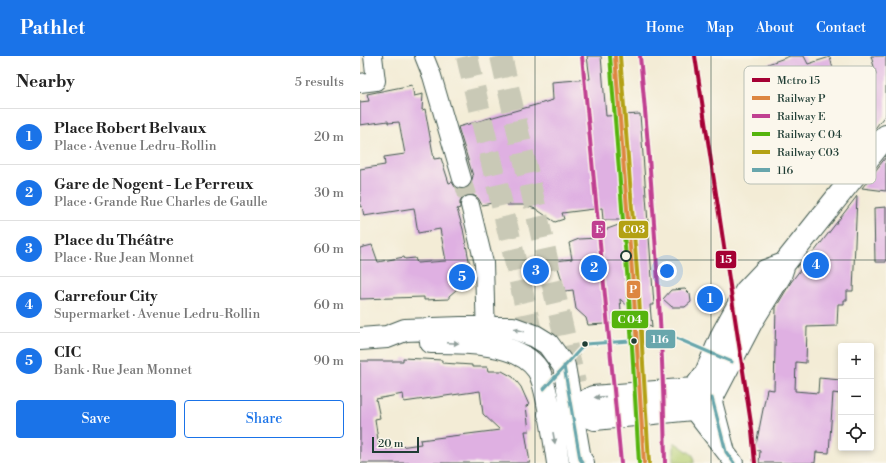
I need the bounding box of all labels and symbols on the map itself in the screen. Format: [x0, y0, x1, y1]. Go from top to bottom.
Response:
legend [744, 66, 876, 184]
text: Metro 15 [777, 74, 820, 88]
text: Railway P [777, 92, 826, 106]
text: Railway E [777, 110, 826, 124]
text: Railway C 04 [777, 128, 842, 142]
text: Railway C03 [777, 146, 839, 160]
text: 116 [777, 164, 793, 178]
line badge: E [591, 220, 606, 239]
line badge: C03 [618, 220, 649, 239]
text: E [595, 223, 603, 237]
text: C03 [623, 223, 646, 237]
unlabelled marker [620, 250, 632, 262]
line badge: 15 [715, 250, 737, 269]
pin: 4 [803, 250, 829, 280]
pin: 2 [581, 253, 607, 283]
text: 15 [720, 253, 732, 267]
pin: 3 [523, 256, 549, 286]
your location [657, 261, 677, 281]
pin: 5 [449, 262, 475, 292]
line badge: P [626, 280, 641, 299]
text: P [629, 283, 637, 297]
pin: 1 [697, 284, 723, 314]
line badge: C 04 [611, 310, 649, 329]
text: C 04 [618, 313, 642, 327]
one-way arrow [512, 327, 524, 333]
line badge: 116 [645, 329, 676, 349]
text: 116 [651, 333, 669, 347]
unlabelled marker [629, 336, 639, 346]
one-way arrow [447, 339, 459, 346]
unlabelled marker [580, 339, 590, 349]
one-way arrow [594, 393, 606, 400]
one-way arrow [551, 432, 557, 444]
scale bar [372, 435, 419, 454]

